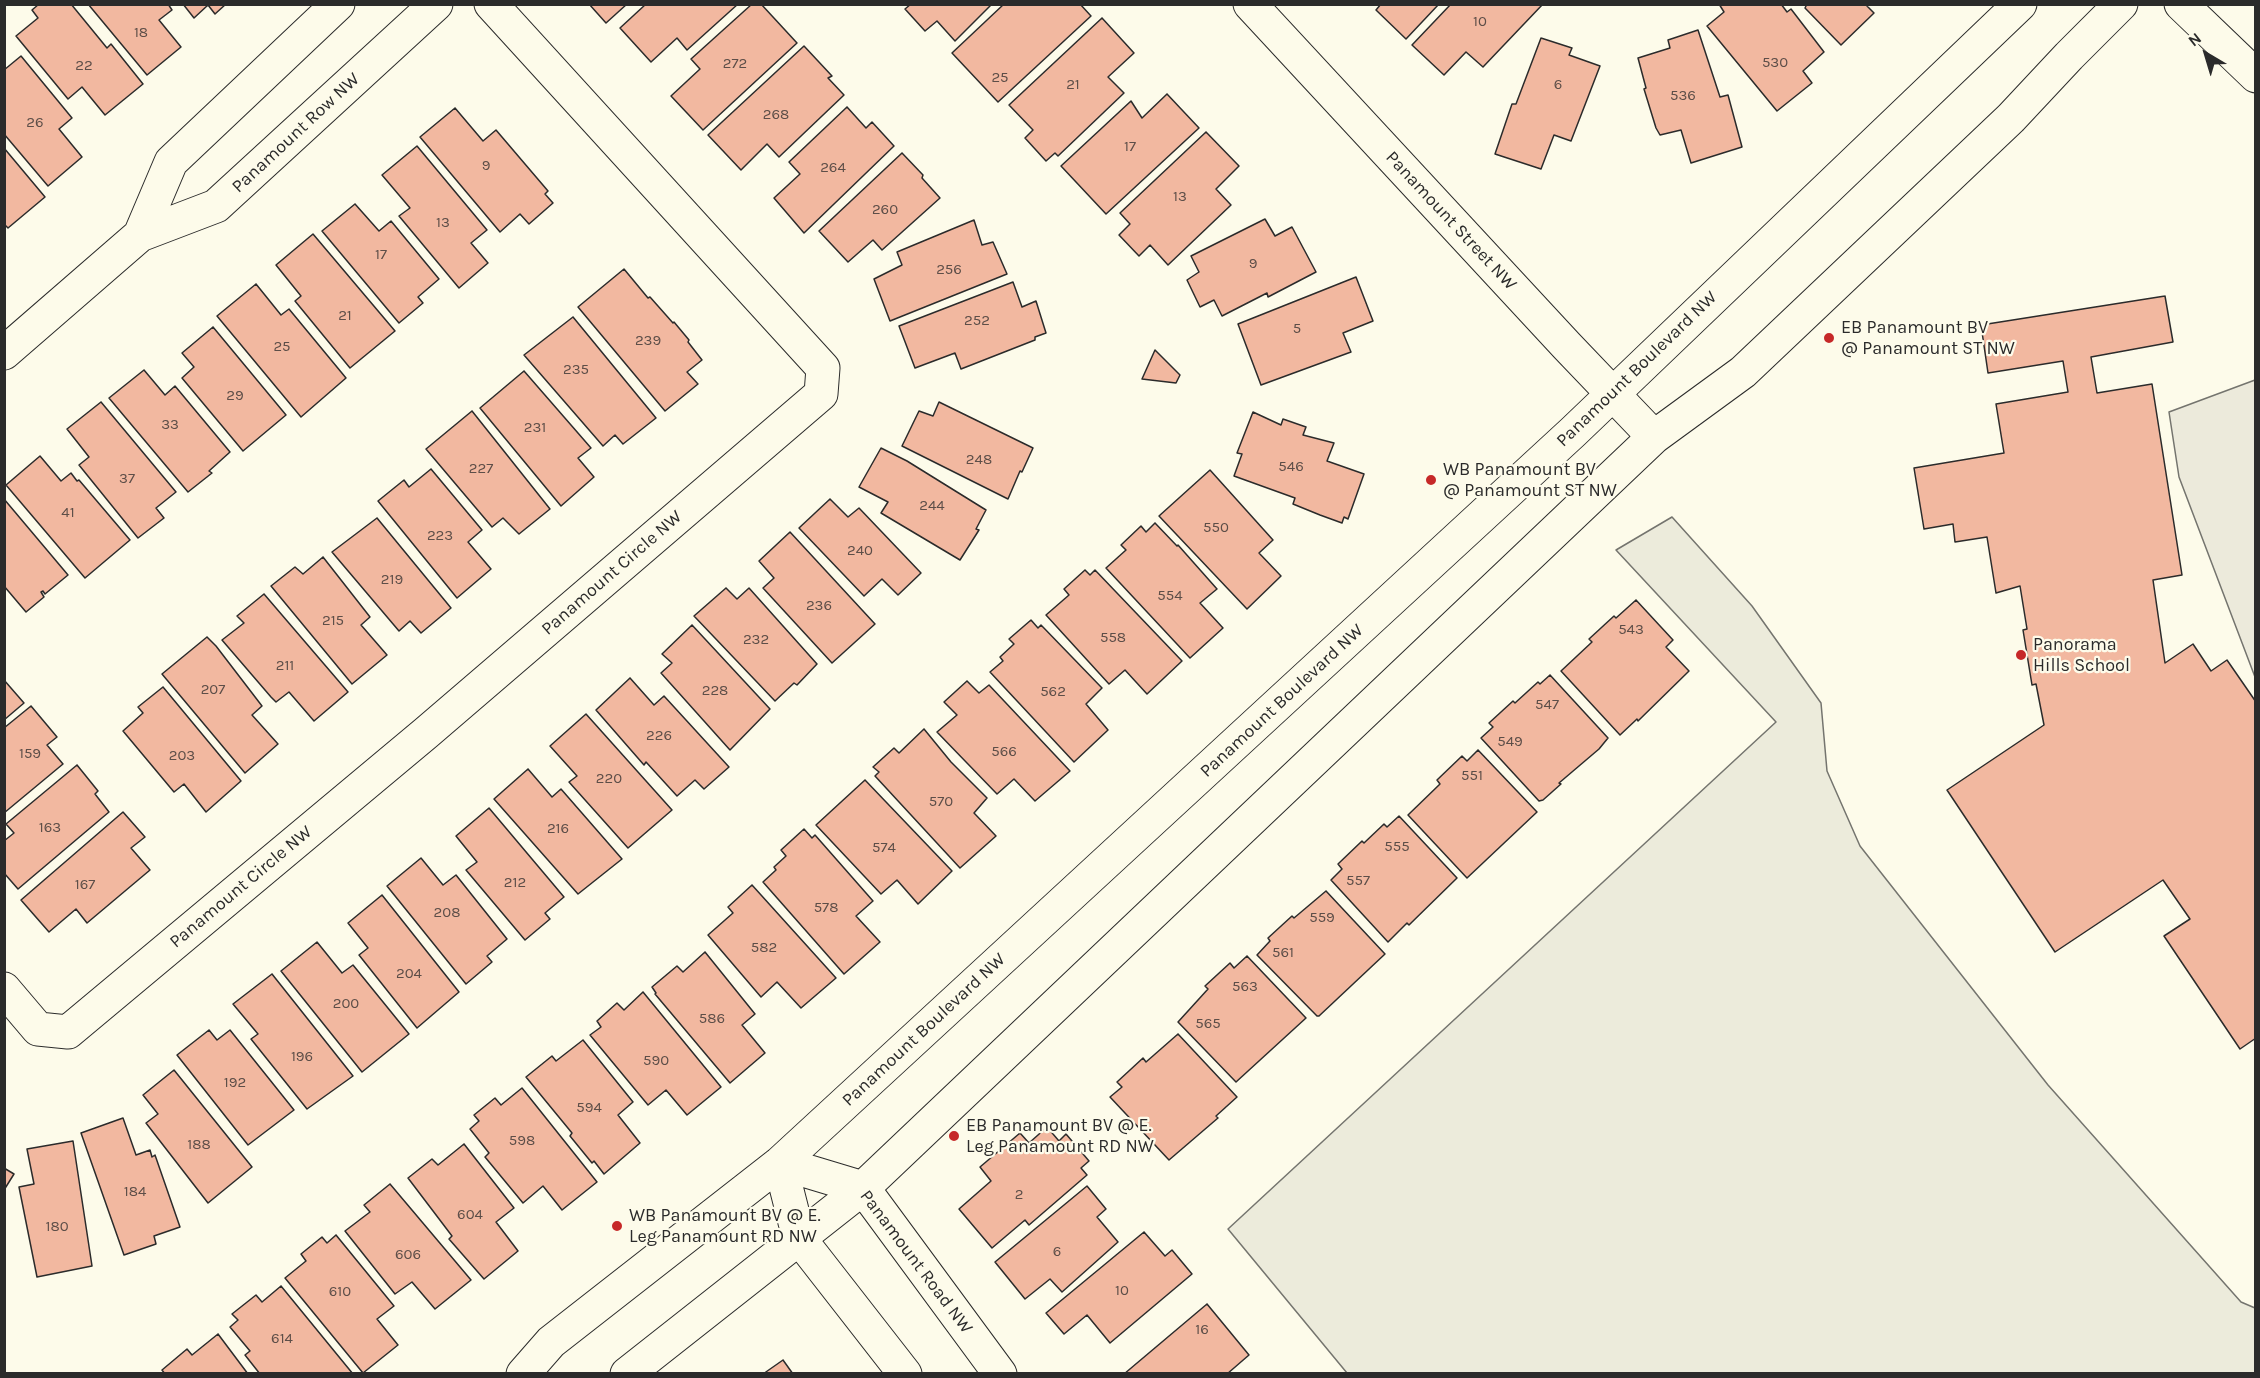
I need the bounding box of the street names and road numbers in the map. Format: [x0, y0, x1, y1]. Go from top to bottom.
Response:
street label: Panamount Row NW [228, 68, 364, 198]
street label: Panamount Street NW [1381, 147, 1521, 295]
street label: Panamount Boulevard NW [1552, 287, 1722, 451]
street label: Panamount Circle NW [537, 506, 687, 640]
street label: Panamount Boulevard NW [1196, 620, 1368, 782]
street label: Panamount Circle NW [165, 821, 317, 953]
street label: Panamount Boulevard NW [838, 949, 1010, 1111]
street label: Panamount Road NW [855, 1186, 977, 1338]

